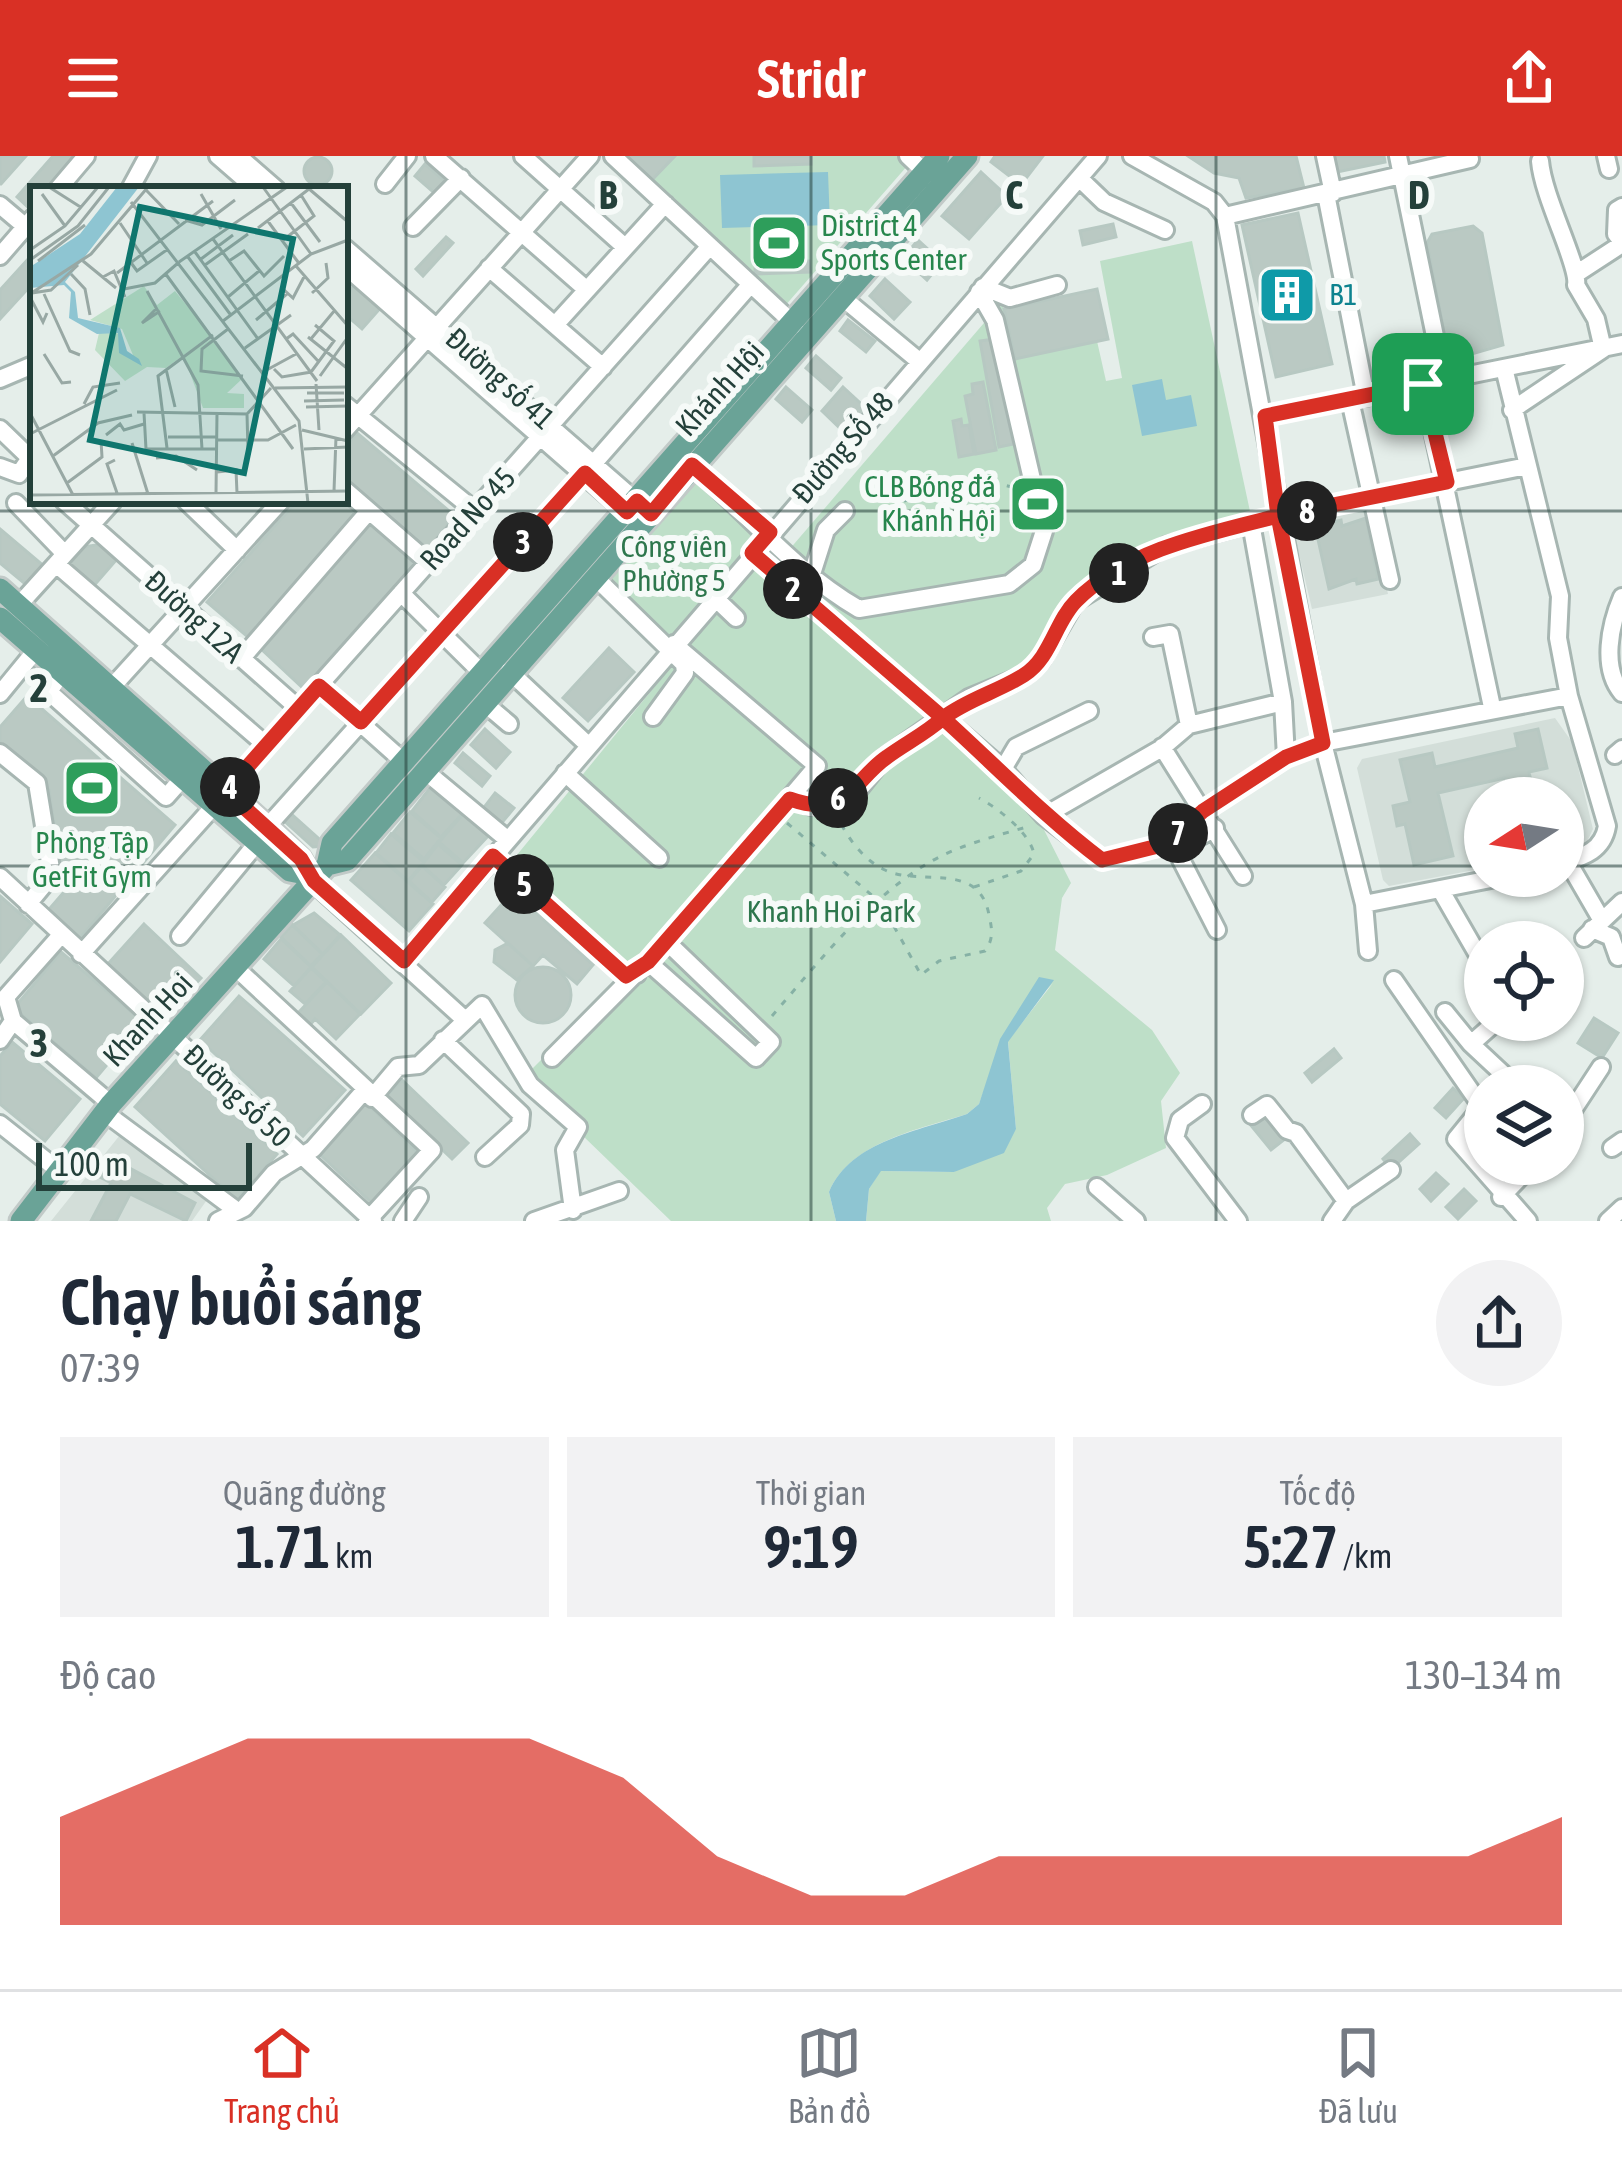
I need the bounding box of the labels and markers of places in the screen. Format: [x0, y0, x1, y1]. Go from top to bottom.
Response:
place label: District 4 Sports Center [821, 208, 967, 276]
sports icon: District 4 Sports Center [748, 212, 810, 274]
building icon: B1 [1256, 264, 1318, 326]
place label: B1 [1329, 277, 1357, 311]
pin [1372, 333, 1474, 435]
place label: CLB Bóng đá Khánh Hội [864, 469, 996, 537]
sports icon: CLB Bóng đá Khánh Hội [1007, 473, 1069, 535]
pin: 8 [1277, 481, 1337, 541]
pin: 3 [493, 512, 553, 572]
pin: 1 [1089, 543, 1149, 603]
pin: 2 [763, 559, 823, 619]
sports icon: Phòng Tập GetFit Gym [61, 757, 123, 819]
pin: 4 [200, 757, 260, 817]
pin: 6 [808, 768, 868, 828]
pin: 7 [1148, 803, 1208, 863]
place label: Phòng Tập GetFit Gym [32, 825, 152, 893]
pin: 5 [494, 854, 554, 914]

